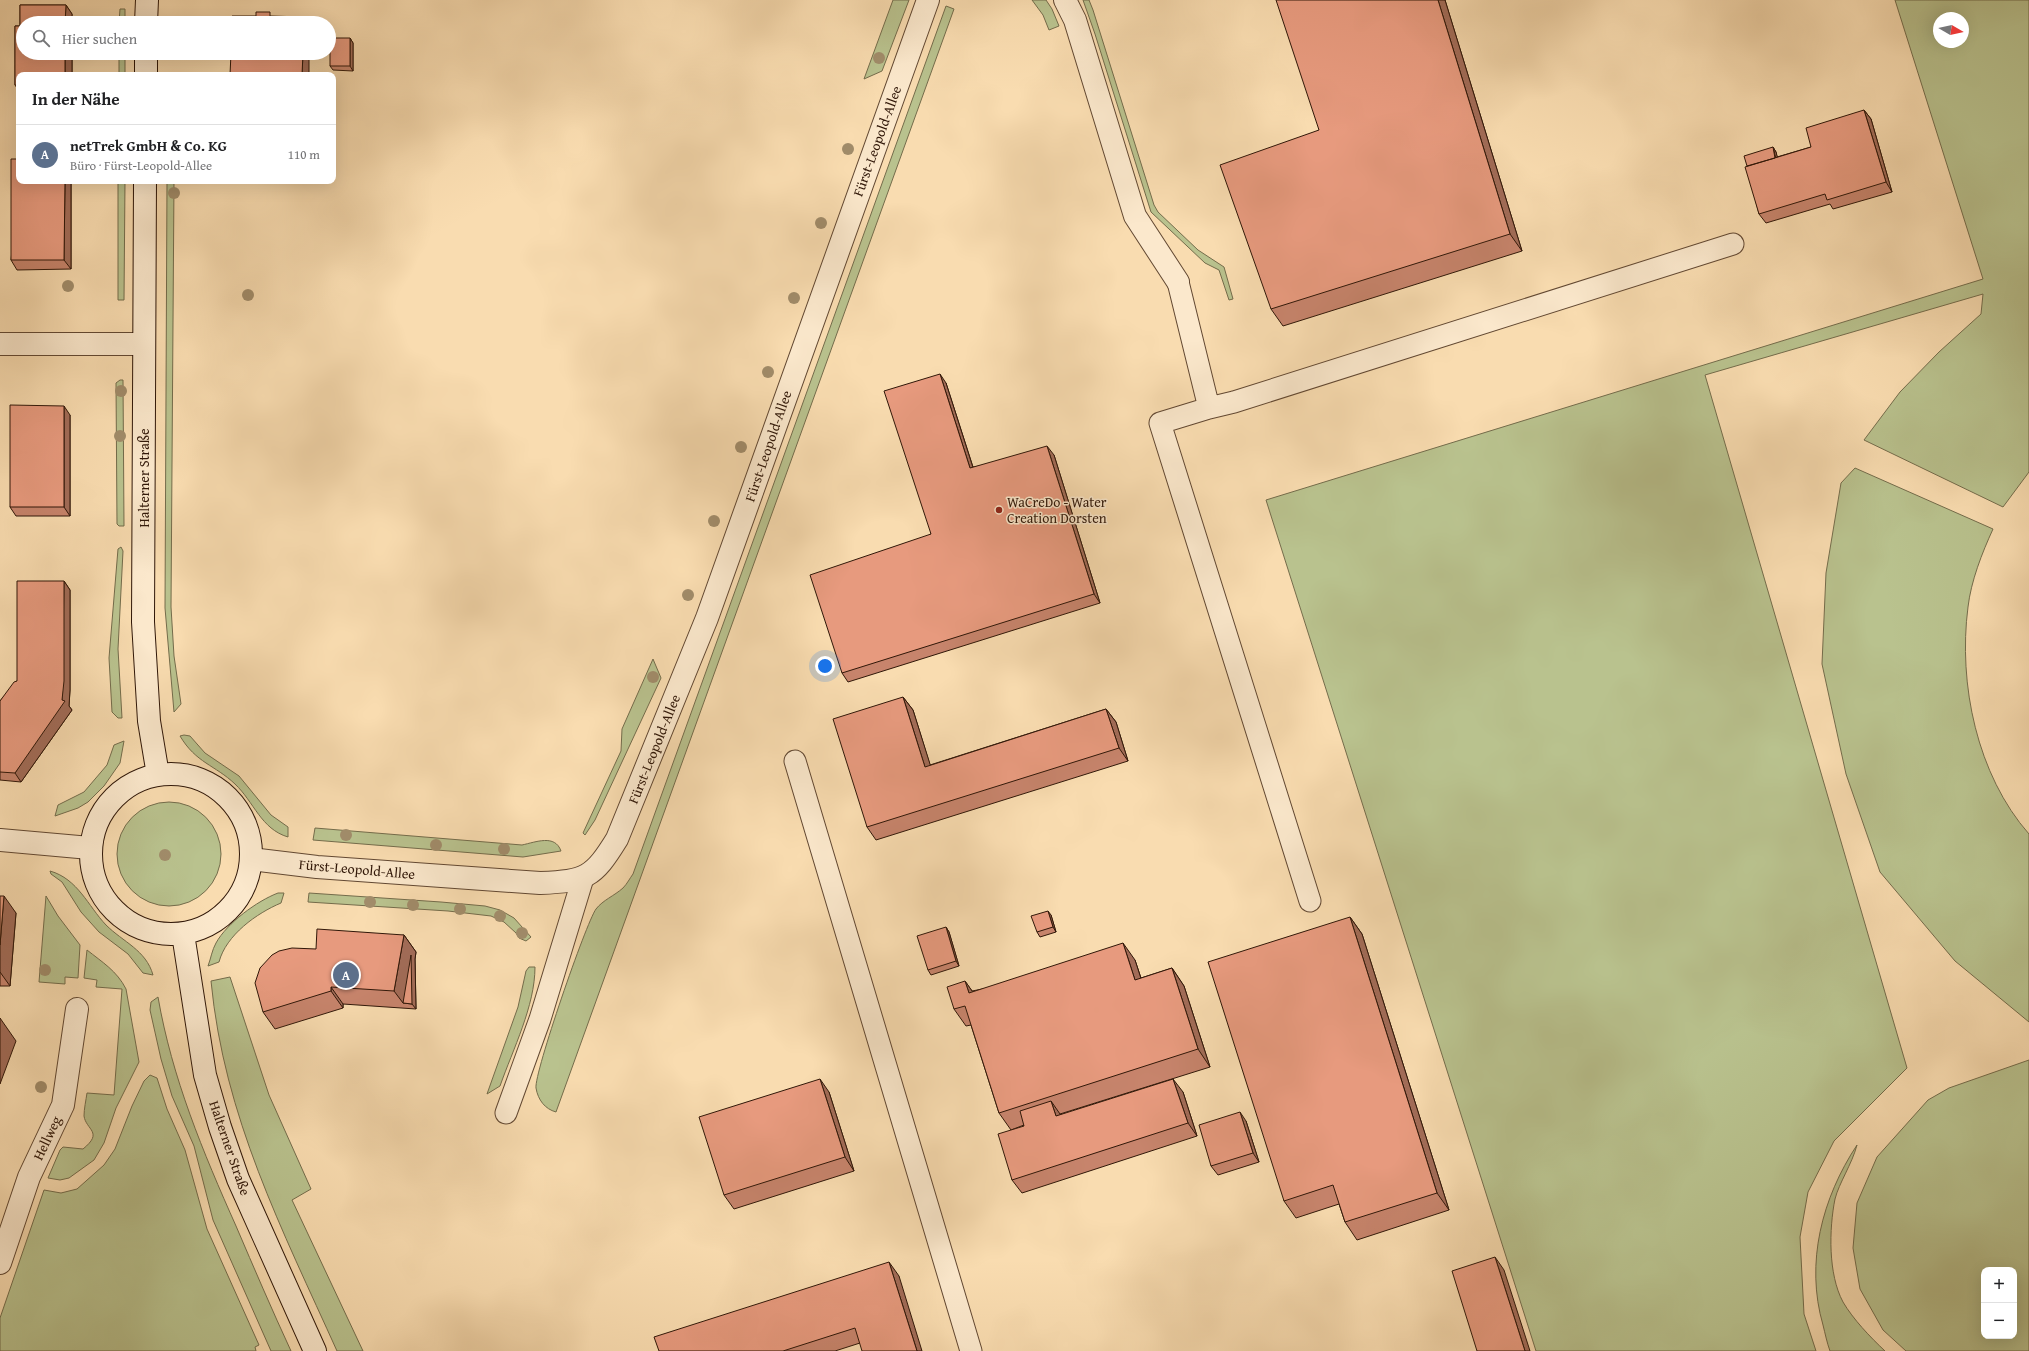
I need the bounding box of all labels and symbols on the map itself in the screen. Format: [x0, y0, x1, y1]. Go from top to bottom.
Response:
north arrow [1933, 12, 1969, 48]
street label: Fürst-Leopold-Allee [848, 82, 906, 199]
street label: Fürst-Leopold-Allee [740, 387, 797, 504]
street label: Halterner Straße [134, 428, 154, 528]
place label: WaCreDo - Water Creation Dorsten [1007, 492, 1107, 528]
marker: WaCreDo - Water Creation Dorsten [994, 505, 1004, 515]
your location [815, 656, 835, 676]
street label: Fürst-Leopold-Allee [623, 691, 685, 807]
street label: Fürst-Leopold-Allee [298, 854, 416, 884]
pin: A [333, 960, 359, 990]
street label: Halterner Straße [204, 1098, 256, 1199]
street label: Hellweg [28, 1112, 66, 1163]

